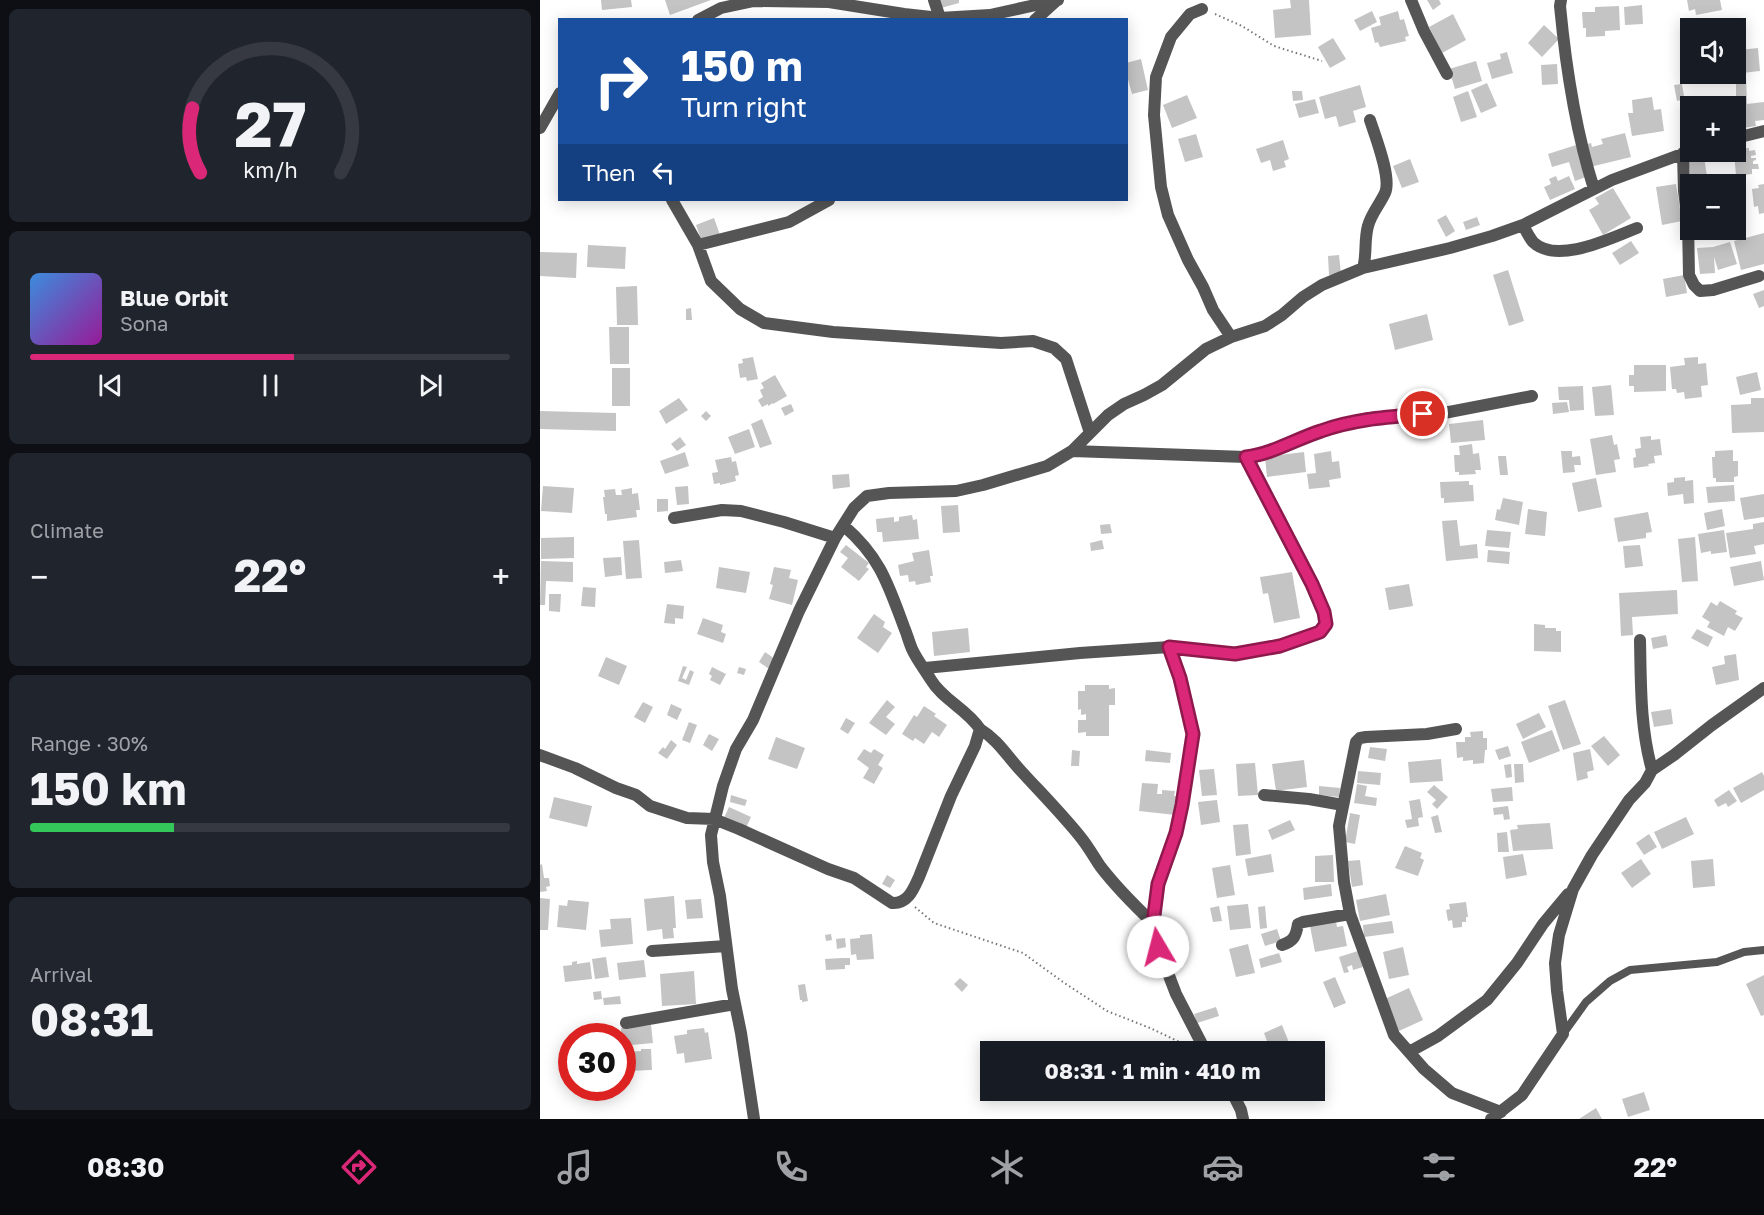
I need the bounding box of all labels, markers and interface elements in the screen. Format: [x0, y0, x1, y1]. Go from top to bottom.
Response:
map controls [1680, 18, 1746, 240]
button: sound [1680, 18, 1746, 84]
text: 150 m [681, 40, 803, 90]
icon: right [582, 42, 660, 120]
text: 27 [234, 86, 306, 161]
text: Turn right [681, 91, 807, 123]
button: + [1680, 96, 1746, 162]
icon: left [647, 156, 680, 189]
text: km/h [243, 157, 297, 183]
text: Then [582, 159, 635, 186]
button: − [1680, 174, 1746, 240]
text: Blue Orbit [120, 284, 228, 311]
text: Sona [120, 311, 168, 335]
icon: previous [94, 369, 127, 402]
icon: pause [254, 369, 287, 402]
icon: next [414, 369, 447, 402]
pin [1397, 388, 1448, 439]
icon: arrive [1406, 397, 1439, 430]
text: Climate [30, 518, 104, 542]
text: 22° [234, 548, 306, 602]
text: − [30, 557, 48, 596]
text: + [492, 557, 510, 596]
text: Range · 30% [30, 731, 148, 755]
text: 150 km [30, 761, 187, 815]
position arrow [1126, 915, 1190, 979]
text: Arrival [30, 962, 93, 986]
text: 08:31 [30, 992, 153, 1046]
speed limit sign: 30 [558, 1023, 636, 1101]
text: 08:31 · 1 min · 410 m [1045, 1057, 1260, 1084]
icon: directions [338, 1146, 380, 1188]
icon: music [554, 1146, 596, 1188]
icon: phone [770, 1146, 812, 1188]
icon: climate [986, 1146, 1028, 1188]
icon: car [1202, 1146, 1244, 1188]
icon: filters [1418, 1146, 1460, 1188]
text: 08:30 [87, 1151, 164, 1183]
text: 22° [1634, 1151, 1677, 1183]

